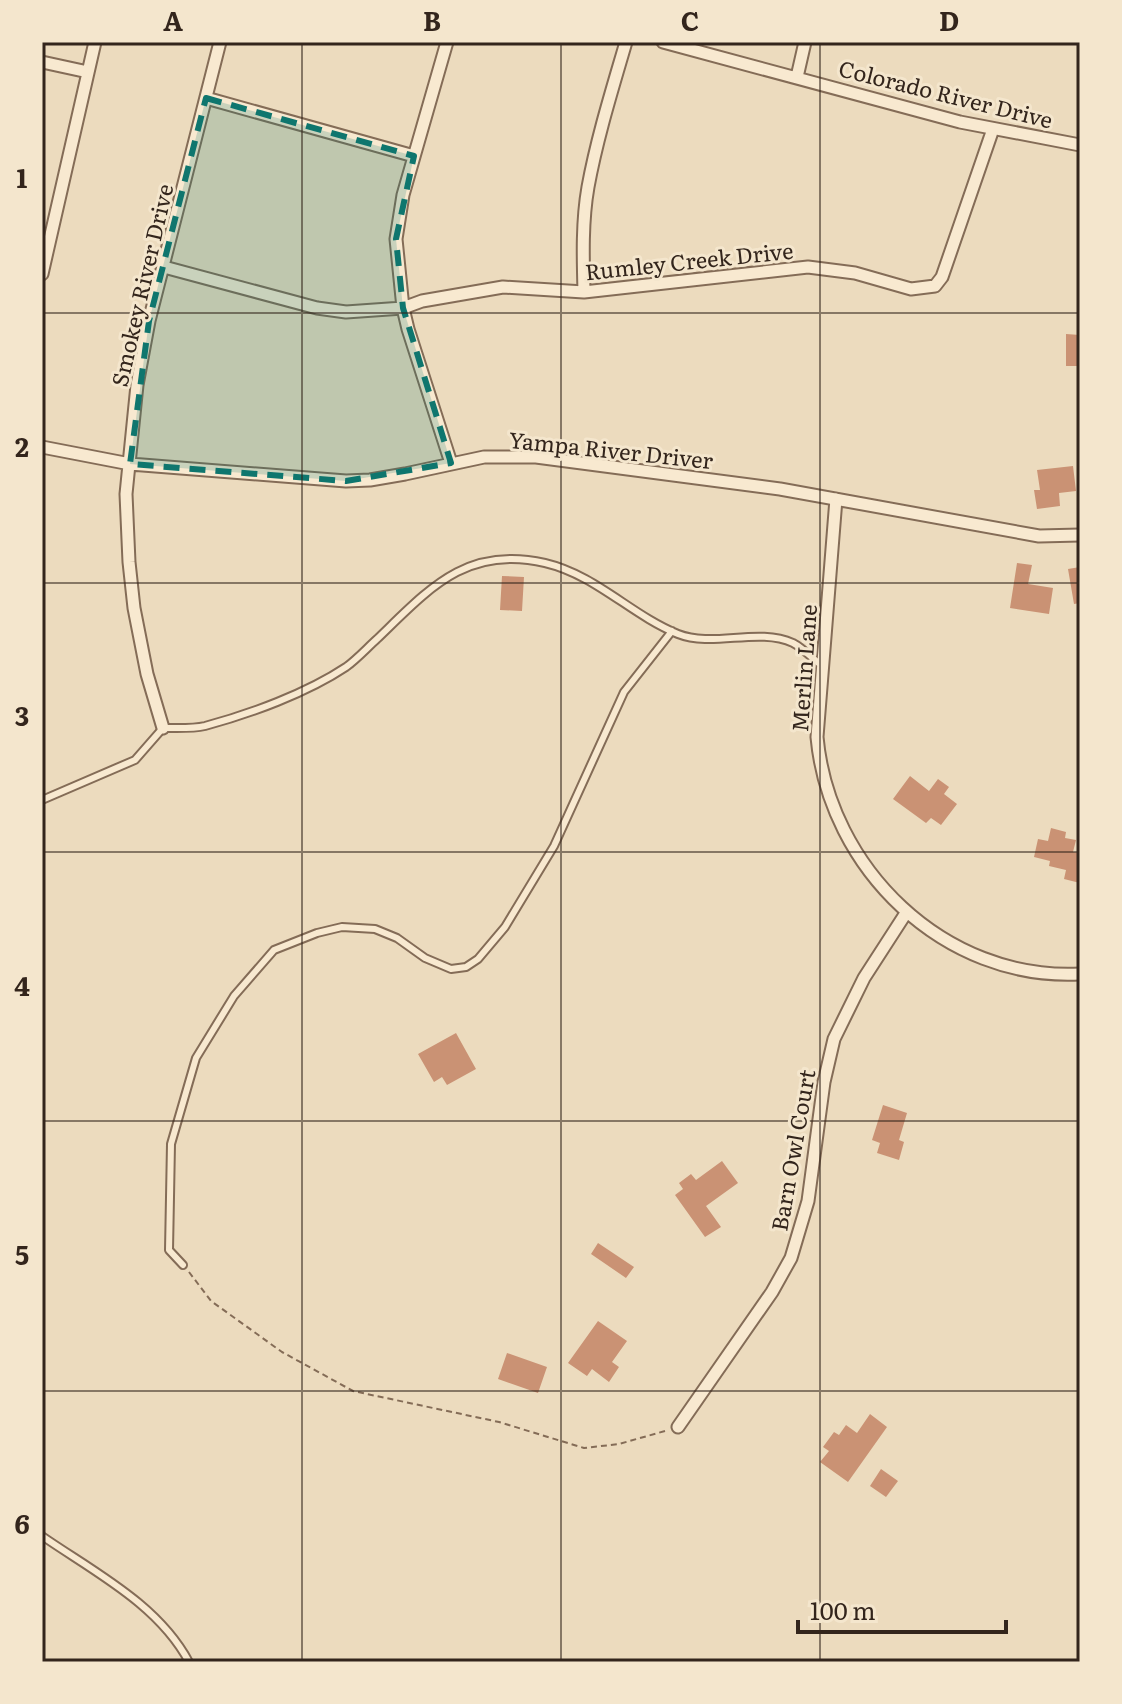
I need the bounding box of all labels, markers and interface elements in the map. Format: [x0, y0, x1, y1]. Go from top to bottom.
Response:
text: A [163, 0, 183, 39]
text: B [423, 0, 441, 39]
text: C [681, 0, 699, 39]
text: D [939, 0, 959, 39]
street label: Colorado River Drive [836, 50, 1056, 136]
text: 1 [17, 157, 28, 196]
street label: Smokey River Drive [102, 180, 180, 390]
street label: Rumley Creek Drive [583, 233, 795, 287]
street label: Yampa River Driver [507, 422, 715, 476]
text: 2 [15, 426, 29, 465]
street label: Merlin Lane [782, 603, 824, 733]
text: 3 [15, 695, 29, 734]
text: 4 [14, 965, 30, 1004]
street label: Barn Owl Court [762, 1066, 822, 1234]
text: 5 [15, 1234, 29, 1273]
text: 6 [14, 1503, 30, 1542]
scale bar [798, 1584, 1006, 1634]
text: 100 m [810, 1592, 876, 1627]

